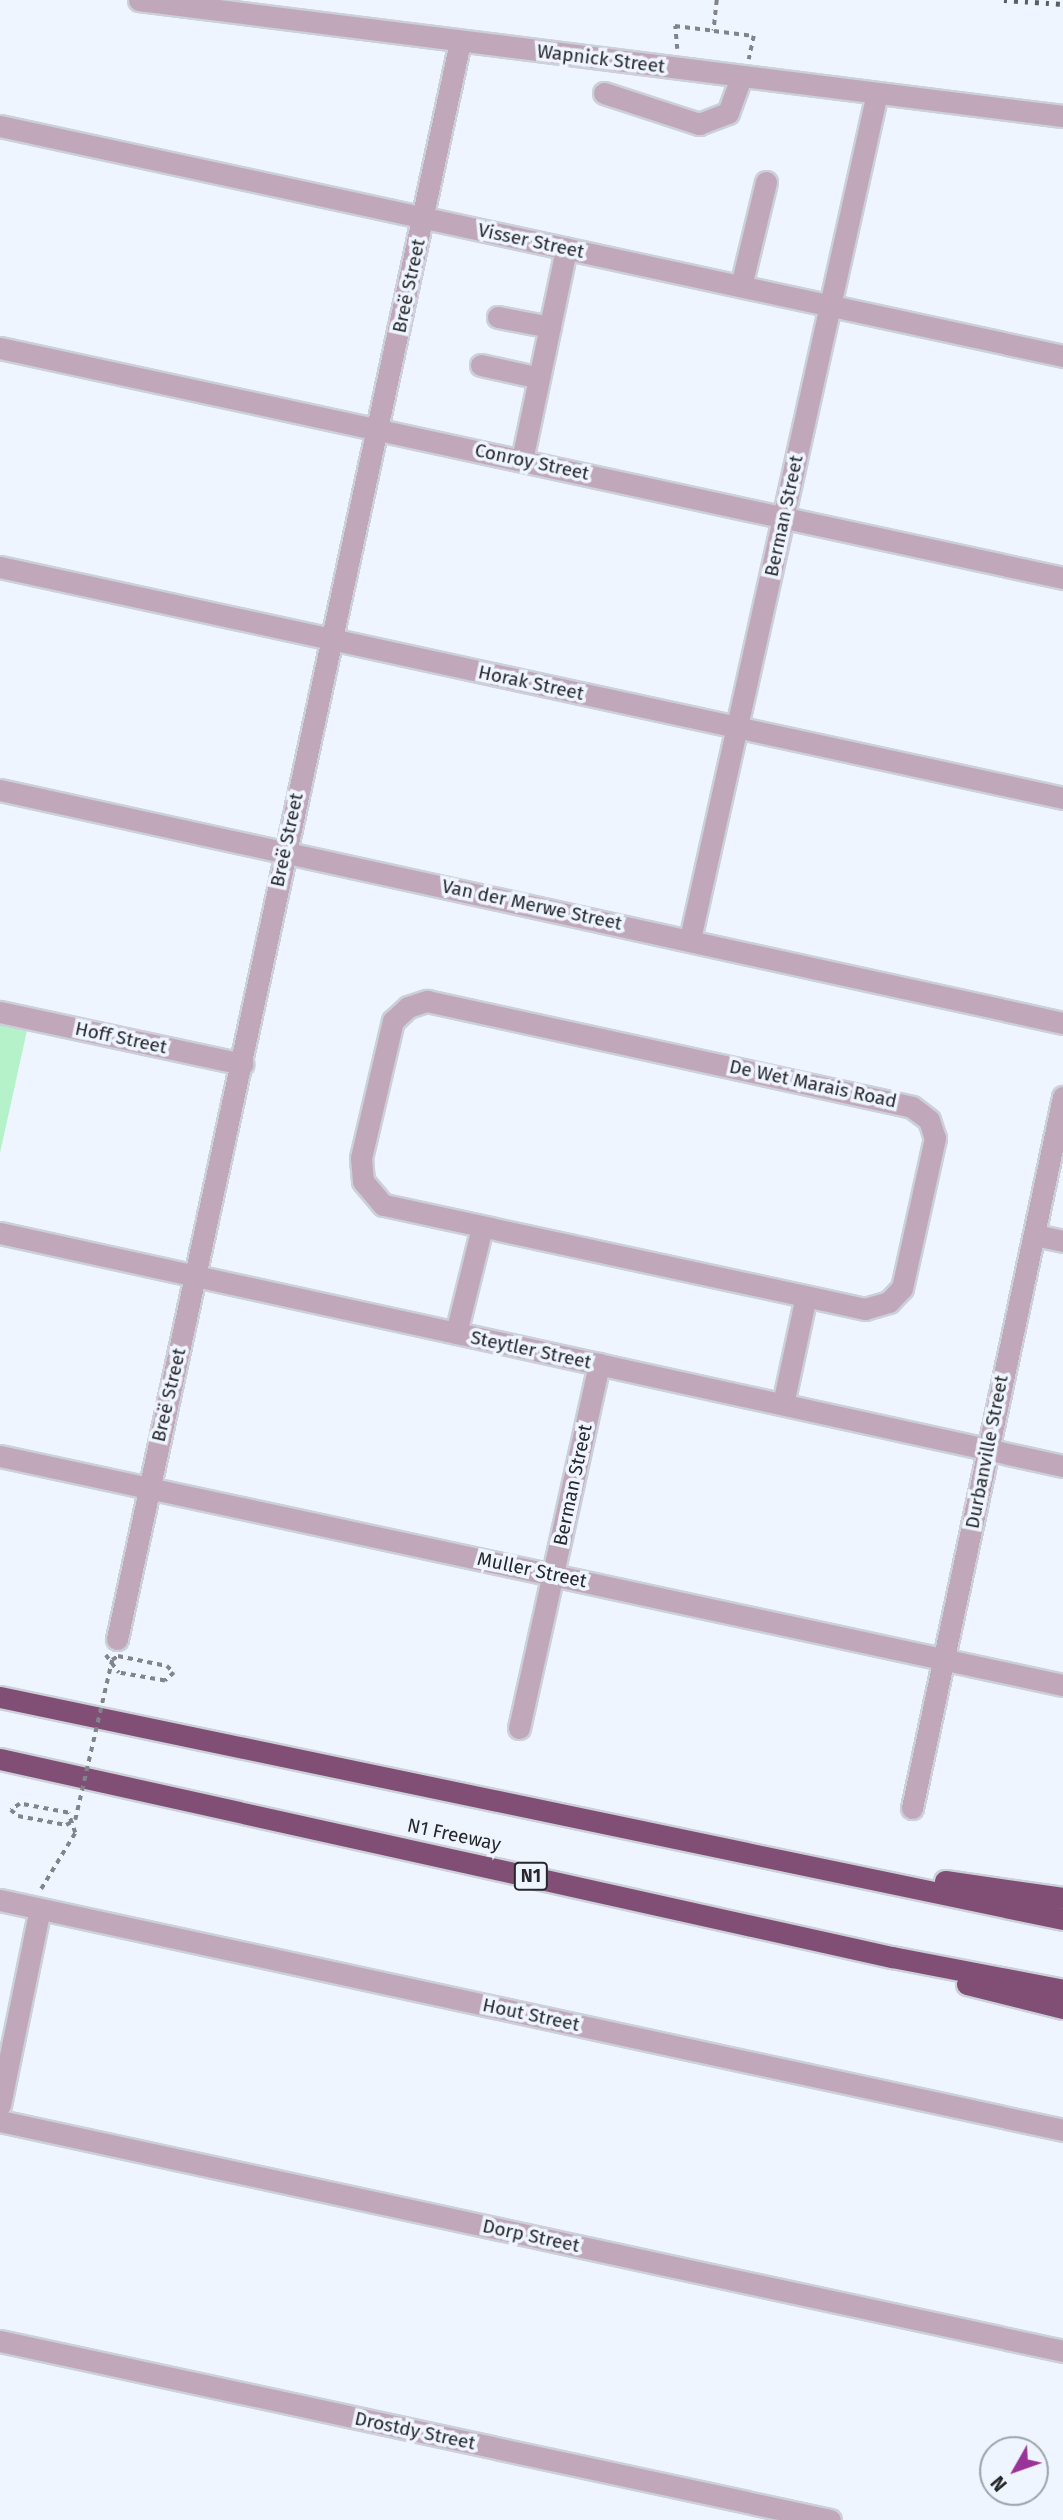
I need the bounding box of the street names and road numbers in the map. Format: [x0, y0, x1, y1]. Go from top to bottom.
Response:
street label: Wapnick Street [536, 40, 666, 78]
street label: Visser Street [476, 219, 586, 263]
street label: Breë Street [388, 237, 430, 335]
street label: Conroy Street [473, 439, 591, 485]
street label: Berman Street [760, 453, 808, 579]
street label: Horak Street [476, 661, 586, 705]
street label: Breë Street [266, 791, 308, 889]
street label: Van der Merwe Street [440, 875, 624, 935]
street label: Hoff Street [73, 1017, 169, 1059]
street label: De Wet Marais Road [727, 1055, 899, 1113]
street label: Steytler Street [468, 1326, 594, 1374]
street label: Breë Street [147, 1346, 191, 1444]
street label: Durbanville Street [961, 1373, 1013, 1531]
street label: Berman Street [549, 1422, 597, 1548]
street label: Muller Street [475, 1547, 589, 1593]
street label: N1 Freeway [405, 1814, 503, 1856]
road number: N1 [514, 1862, 548, 1890]
street label: Hout Street [480, 1994, 582, 2036]
street label: Dorp Street [480, 2215, 582, 2257]
street label: Drostdy Street [353, 2407, 477, 2455]

